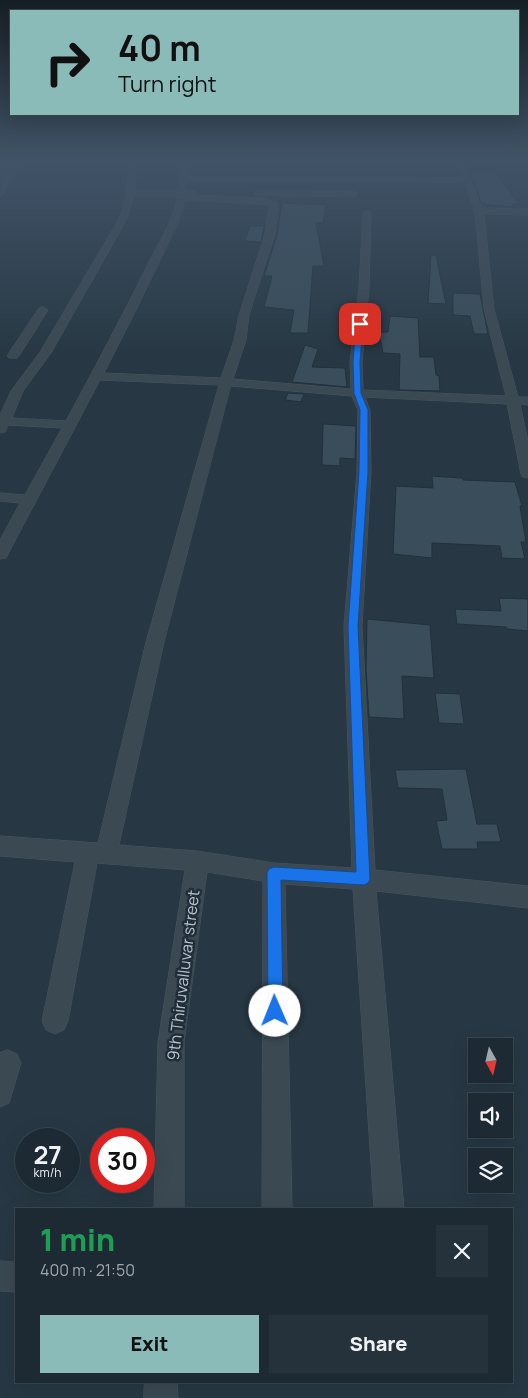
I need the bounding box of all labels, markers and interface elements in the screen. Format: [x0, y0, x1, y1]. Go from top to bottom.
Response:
text: 40 m [118, 24, 201, 72]
icon: right [35, 30, 100, 95]
text: Turn right [118, 69, 216, 99]
pin [339, 303, 381, 345]
icon: arrive [346, 310, 374, 338]
street label: 9th Thiruvalluvar street [162, 888, 204, 1062]
position arrow [248, 984, 300, 1036]
north arrow [468, 1038, 512, 1082]
map controls [468, 1038, 513, 1193]
button: sound [468, 1093, 513, 1138]
speed limit sign: 30 [90, 1128, 155, 1193]
text: 27 [33, 1137, 62, 1172]
button: layers [468, 1148, 513, 1193]
text: km/h [34, 1164, 61, 1181]
text: 1 min [40, 1219, 115, 1260]
button: close [436, 1225, 488, 1277]
text: 400 m · 21:50 [40, 1259, 135, 1281]
button: Exit [40, 1315, 259, 1373]
button: Share [269, 1315, 488, 1373]

